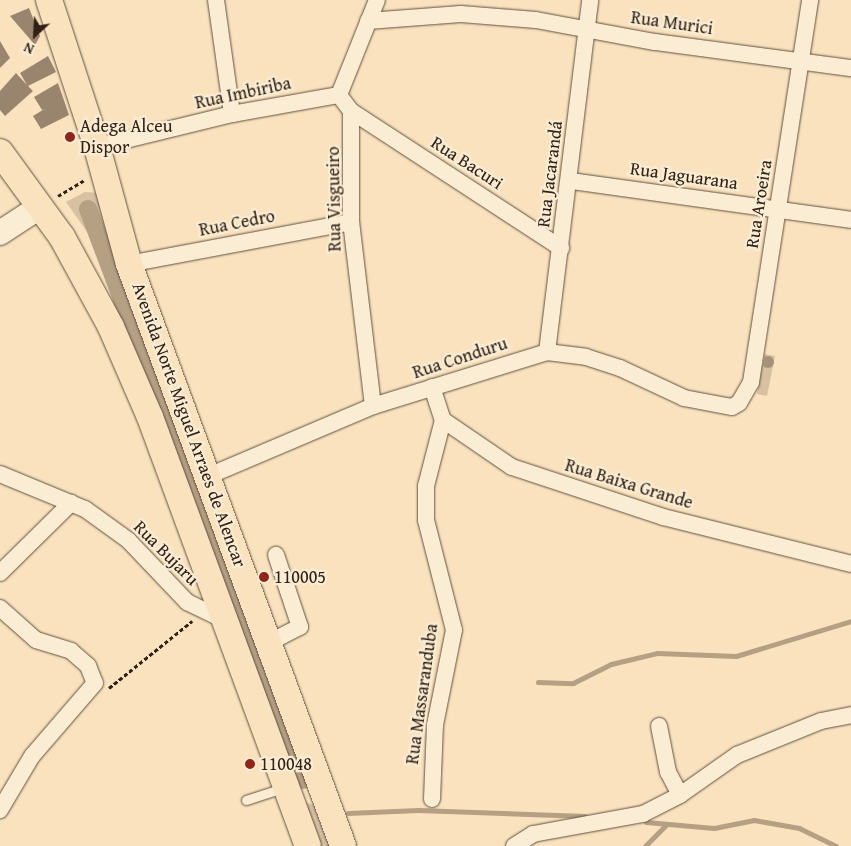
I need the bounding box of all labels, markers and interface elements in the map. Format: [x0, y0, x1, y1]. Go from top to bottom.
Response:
street label: Rua Murici [630, 7, 714, 39]
north arrow [10, 10, 60, 60]
text: N [20, 38, 37, 60]
street label: Rua Imbiriba [193, 72, 293, 114]
place label: Adega Alceu Dispor [80, 116, 173, 158]
street label: Rua Jacarandá [533, 119, 567, 229]
marker: Adega Alceu Dispor [64, 131, 76, 143]
street label: Rua Bacuri [427, 132, 507, 194]
street label: Rua Visgueiro [322, 146, 346, 252]
street label: Rua Jaguarana [629, 158, 739, 194]
street label: Rua Aroeira [741, 158, 777, 250]
street label: Rua Cedro [197, 205, 277, 241]
street label: Avenida Norte Miguel Arraes de Alencar [127, 280, 251, 570]
street label: Rua Conduru [410, 333, 510, 383]
street label: Rua Baixa Grande [562, 454, 696, 514]
street label: Rua Bujaru [129, 516, 203, 590]
place label: 110005 [274, 566, 326, 588]
marker: 110005 [258, 571, 270, 583]
street label: Rua Massaranduba [401, 622, 443, 766]
place label: 110048 [260, 753, 312, 775]
marker: 110048 [244, 758, 256, 770]

